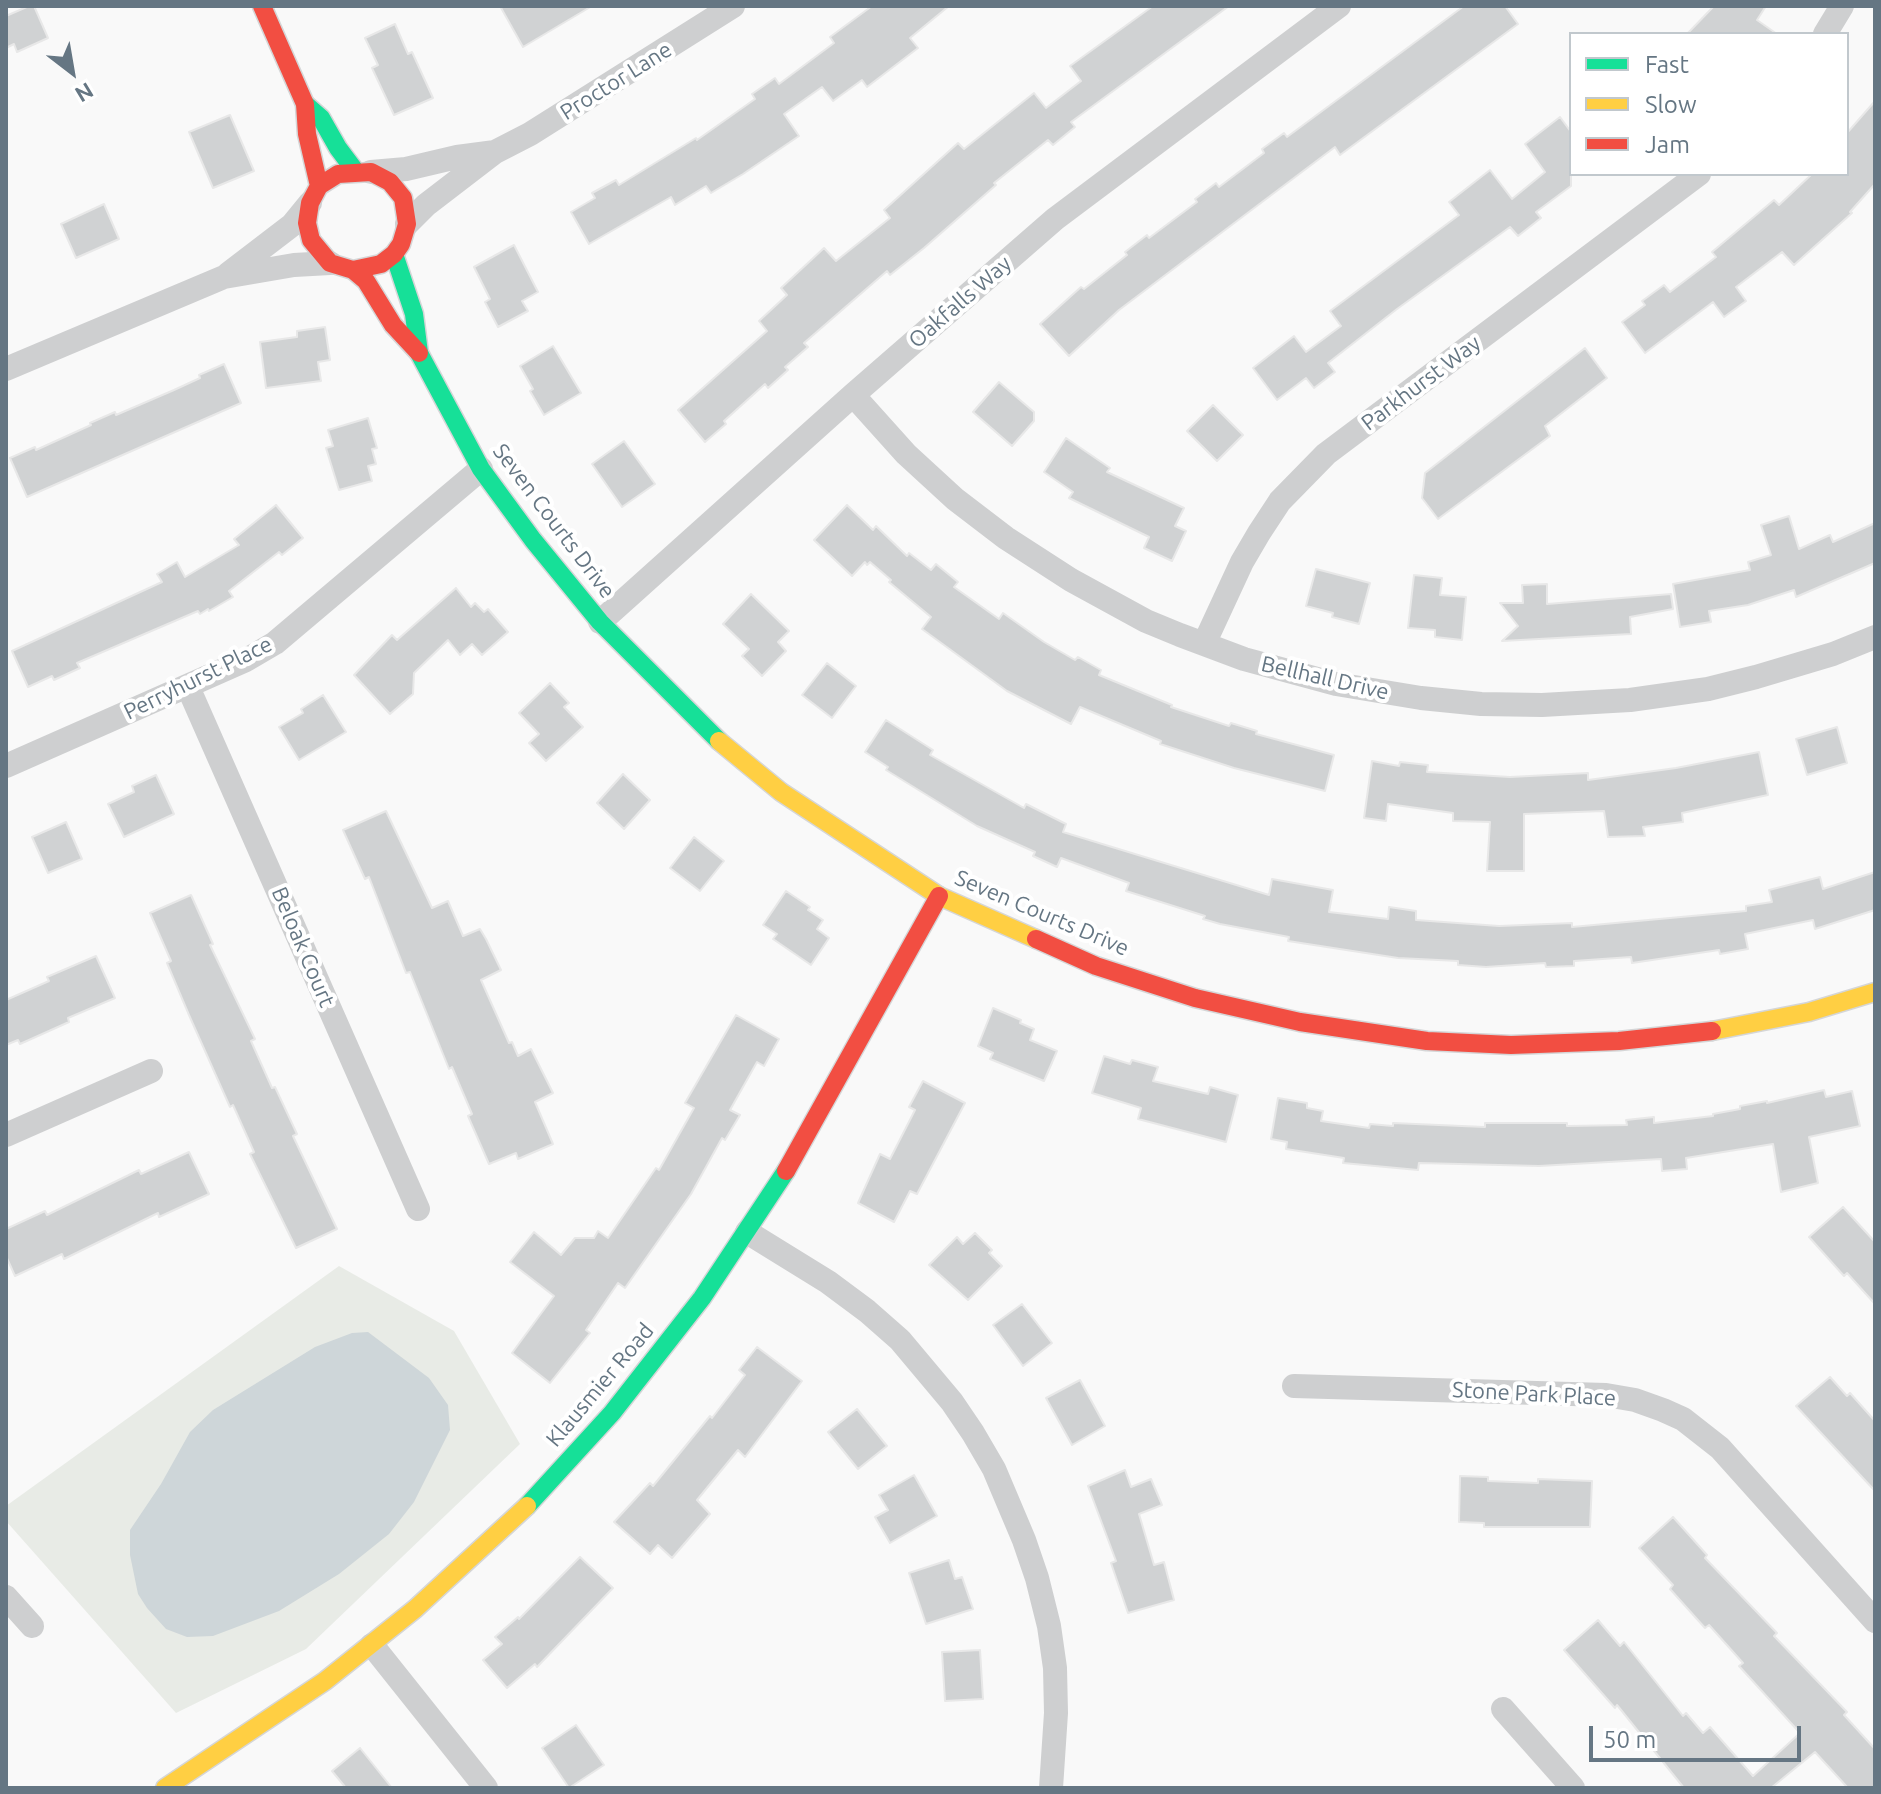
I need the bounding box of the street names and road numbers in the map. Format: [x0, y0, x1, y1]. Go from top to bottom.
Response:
street label: Proctor Lane [555, 36, 677, 126]
street label: Oakfalls Way [903, 250, 1017, 354]
street label: Parkhurst Way [1356, 330, 1486, 436]
street label: Seven Courts Drive [487, 439, 621, 603]
street label: Perryhurst Place [119, 631, 277, 725]
street label: Bellhall Drive [1259, 651, 1391, 705]
street label: Seven Courts Drive [951, 864, 1133, 962]
street label: Beloak Court [266, 883, 340, 1011]
street label: Klausmier Road [541, 1318, 659, 1452]
street label: Stone Park Place [1451, 1377, 1617, 1411]

